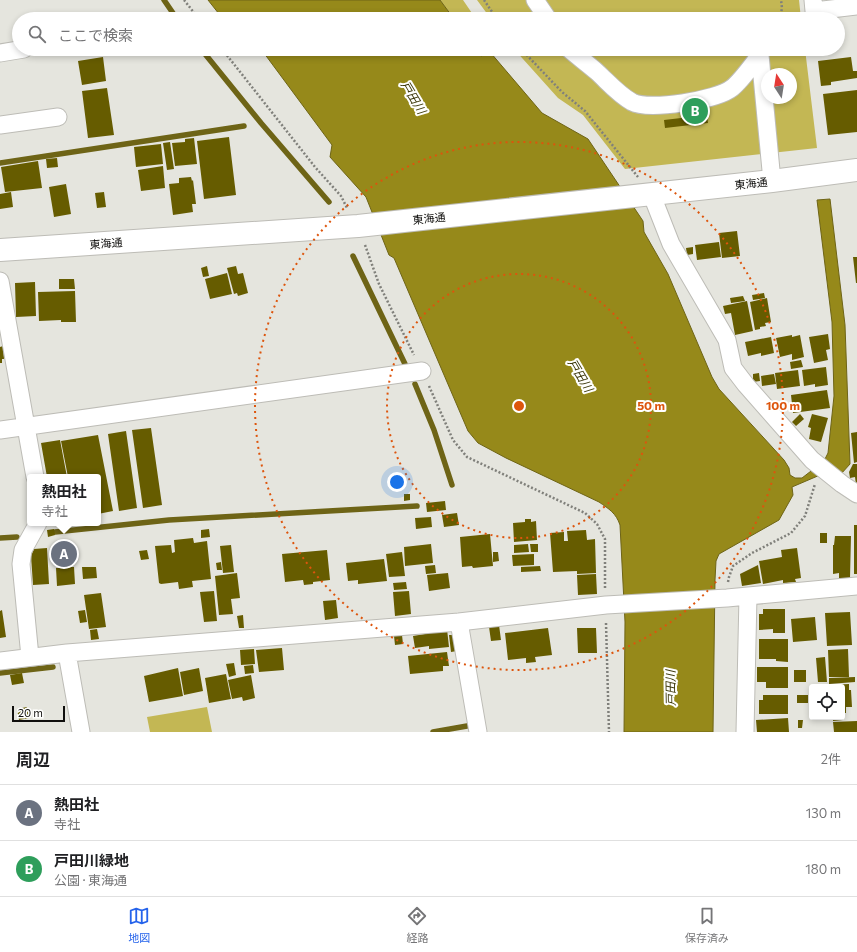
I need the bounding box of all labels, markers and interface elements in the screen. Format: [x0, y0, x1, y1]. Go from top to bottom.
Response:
search box [12, 12, 845, 56]
icon: search [26, 23, 48, 45]
text: ここで検索 [58, 26, 133, 44]
north arrow [761, 68, 797, 104]
water label: 戸田川 [399, 78, 430, 118]
pin: B [682, 96, 708, 126]
street label: 東海通 [734, 175, 768, 191]
street label: 東海通 [412, 210, 446, 226]
street label: 東海通 [89, 235, 123, 251]
water label: 戸田川 [566, 356, 597, 396]
text: 50 m [637, 398, 665, 412]
text: 100 m [766, 398, 800, 412]
centre of rings [512, 399, 526, 413]
your location [387, 472, 407, 492]
popup [27, 474, 101, 526]
text: 熱田社 [41, 482, 87, 500]
text: 寺社 [41, 503, 68, 519]
pin: A [51, 539, 77, 569]
water label: 戸田川 [663, 668, 677, 706]
map controls [809, 684, 845, 720]
button: locate [809, 684, 845, 720]
scale bar [12, 704, 65, 723]
text: 20 m [18, 706, 43, 719]
text: 周辺 [16, 749, 50, 770]
text: 2件 [821, 751, 841, 767]
text: 熱田社 [54, 795, 99, 813]
text: A [24, 805, 34, 821]
text: 130 m [806, 805, 841, 821]
text: 寺社 [54, 816, 80, 832]
text: 戸田川緑地 [54, 851, 129, 869]
text: B [25, 861, 33, 877]
text: 180 m [805, 861, 841, 877]
text: 公園 · 東海通 [54, 872, 127, 888]
tab: 地図 [128, 905, 150, 945]
tab: 経路 [406, 905, 428, 945]
tab: 保存済み [685, 905, 729, 945]

